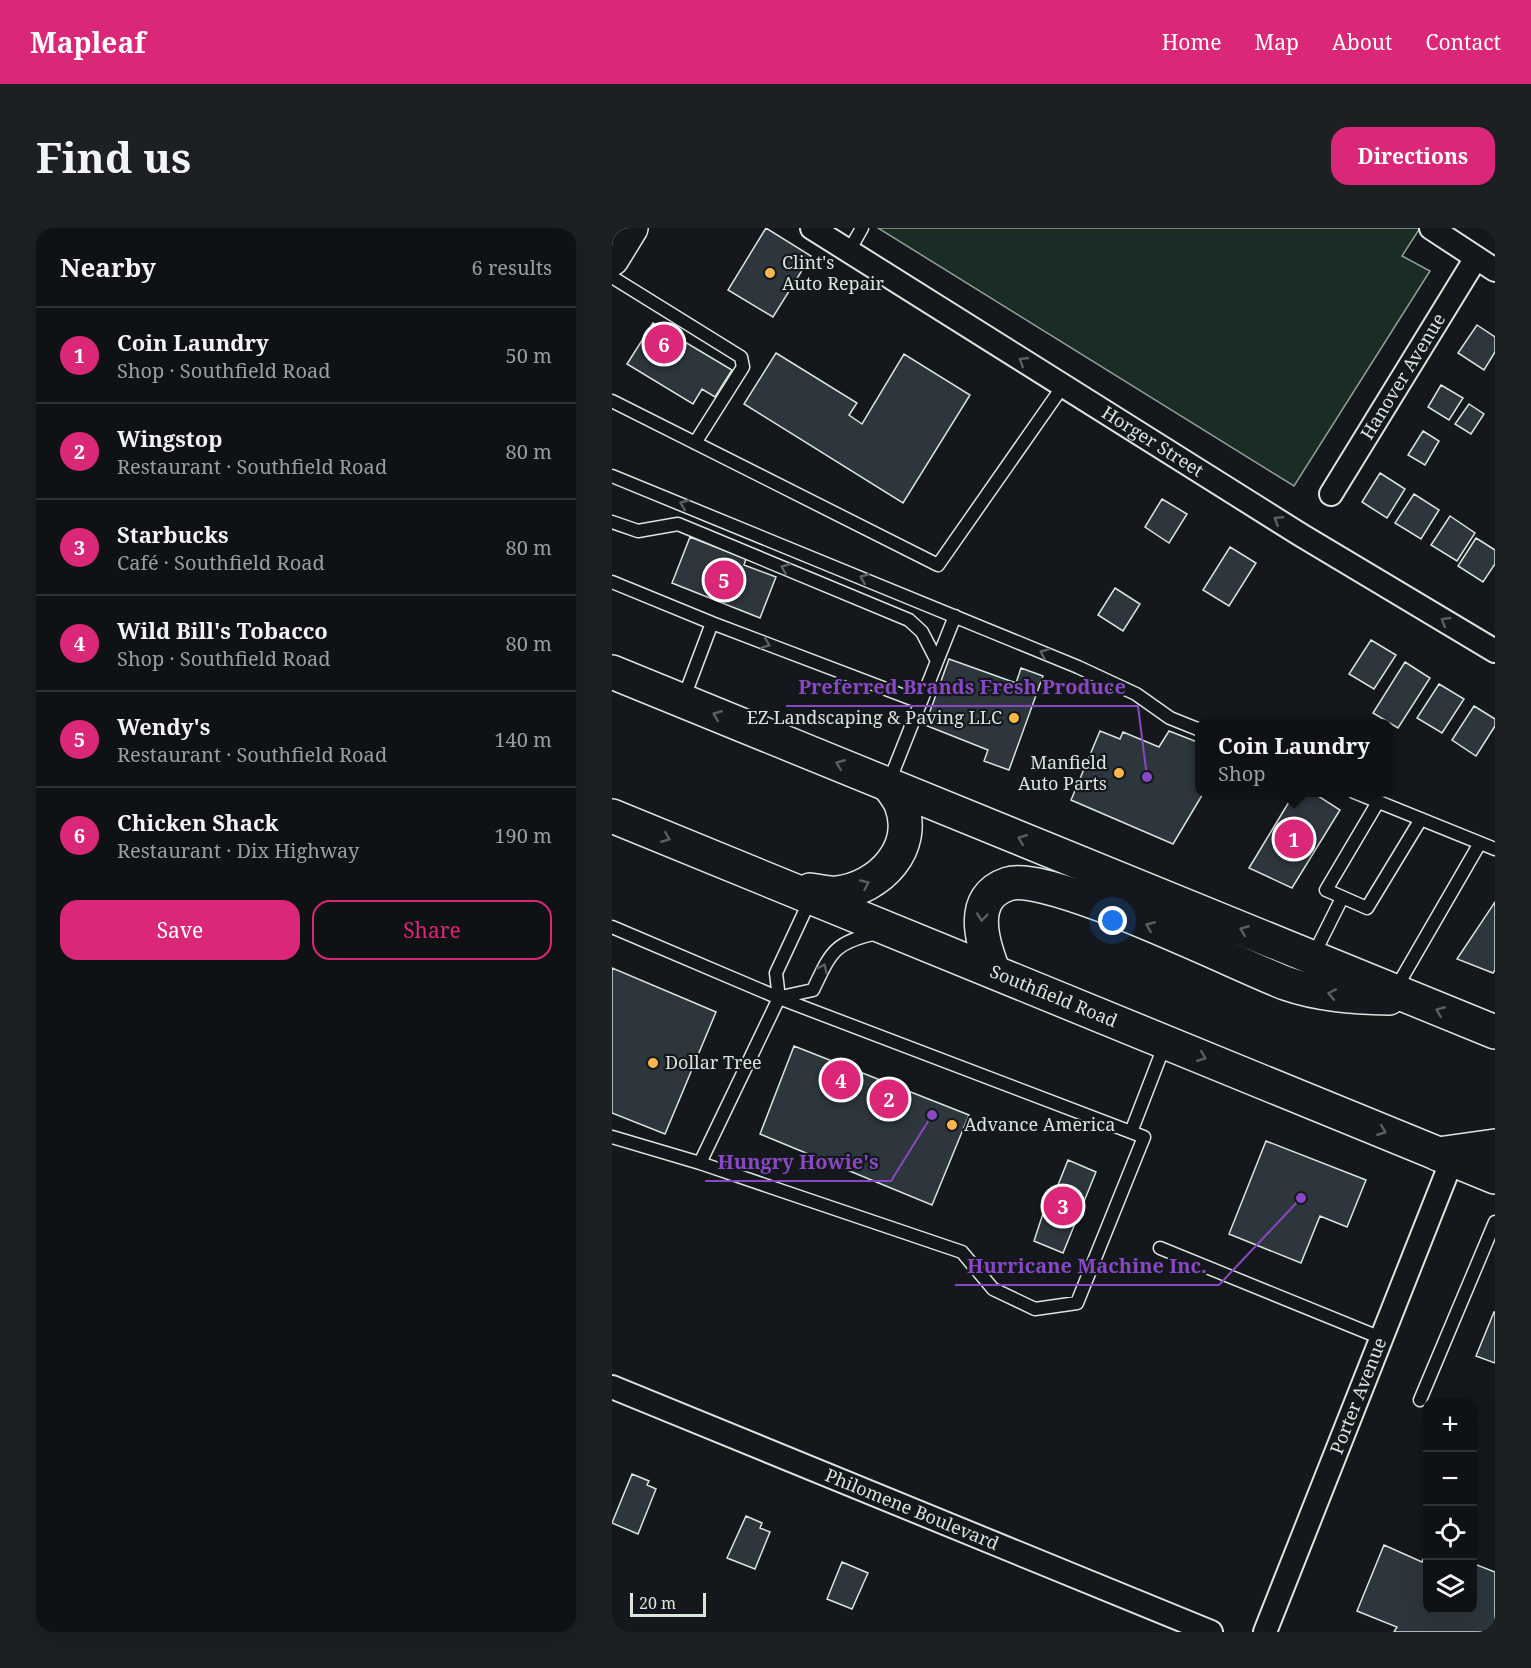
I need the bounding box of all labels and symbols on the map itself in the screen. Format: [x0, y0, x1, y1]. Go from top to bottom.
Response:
place label: Clint's Auto Repair [782, 250, 885, 295]
marker: Clint's Auto Repair [763, 266, 777, 280]
street label: Hanover Avenue [1354, 308, 1450, 444]
pin: 6 [644, 322, 684, 366]
one-way arrow [1019, 357, 1030, 368]
street label: Horger Street [1098, 400, 1208, 482]
one-way arrow [679, 499, 690, 511]
one-way arrow [1273, 517, 1284, 528]
pin: 5 [704, 558, 744, 602]
one-way arrow [780, 564, 791, 576]
one-way arrow [859, 573, 870, 585]
one-way arrow [1441, 616, 1451, 628]
one-way arrow [760, 637, 771, 649]
one-way arrow [1039, 648, 1050, 660]
callout: Preferred Brands Fresh Produce [786, 668, 1138, 706]
text: Preferred Brands Fresh Produce [798, 673, 1126, 700]
place label: EZ Landscaping & Paving LLC [747, 705, 1002, 729]
one-way arrow [713, 709, 723, 722]
marker: EZ Landscaping & Paving LLC [1007, 711, 1021, 725]
place label: Manfield Auto Parts [1018, 750, 1107, 795]
one-way arrow [835, 759, 846, 771]
marker: Manfield Auto Parts [1112, 766, 1126, 780]
pin: 1 [1274, 816, 1314, 862]
one-way arrow [660, 831, 671, 843]
one-way arrow [1017, 834, 1028, 846]
one-way arrow [858, 880, 869, 892]
your location [1098, 906, 1127, 935]
one-way arrow [976, 913, 989, 922]
one-way arrow [1145, 921, 1156, 933]
one-way arrow [1239, 925, 1250, 937]
street label: Southfield Road [987, 959, 1121, 1032]
one-way arrow [816, 964, 828, 975]
one-way arrow [1327, 988, 1337, 1001]
one-way arrow [1436, 1006, 1447, 1018]
place label: Dollar Tree [665, 1050, 762, 1074]
one-way arrow [1196, 1050, 1207, 1062]
marker: Dollar Tree [646, 1056, 660, 1070]
pin: 4 [822, 1058, 860, 1102]
pin: 2 [870, 1076, 908, 1122]
place label: Advance America [964, 1112, 1115, 1136]
marker: Advance America [945, 1118, 959, 1132]
one-way arrow [1376, 1124, 1387, 1136]
callout: Hungry Howie's [705, 1143, 891, 1181]
text: Hungry Howie's [717, 1148, 879, 1175]
pin: 3 [1044, 1184, 1082, 1228]
callout: Hurricane Machine Inc. [955, 1247, 1219, 1285]
text: Hurricane Machine Inc. [967, 1252, 1207, 1279]
street label: Porter Avenue [1324, 1334, 1391, 1457]
street label: Philomene Boulevard [822, 1462, 1003, 1555]
scale bar [630, 1590, 706, 1618]

